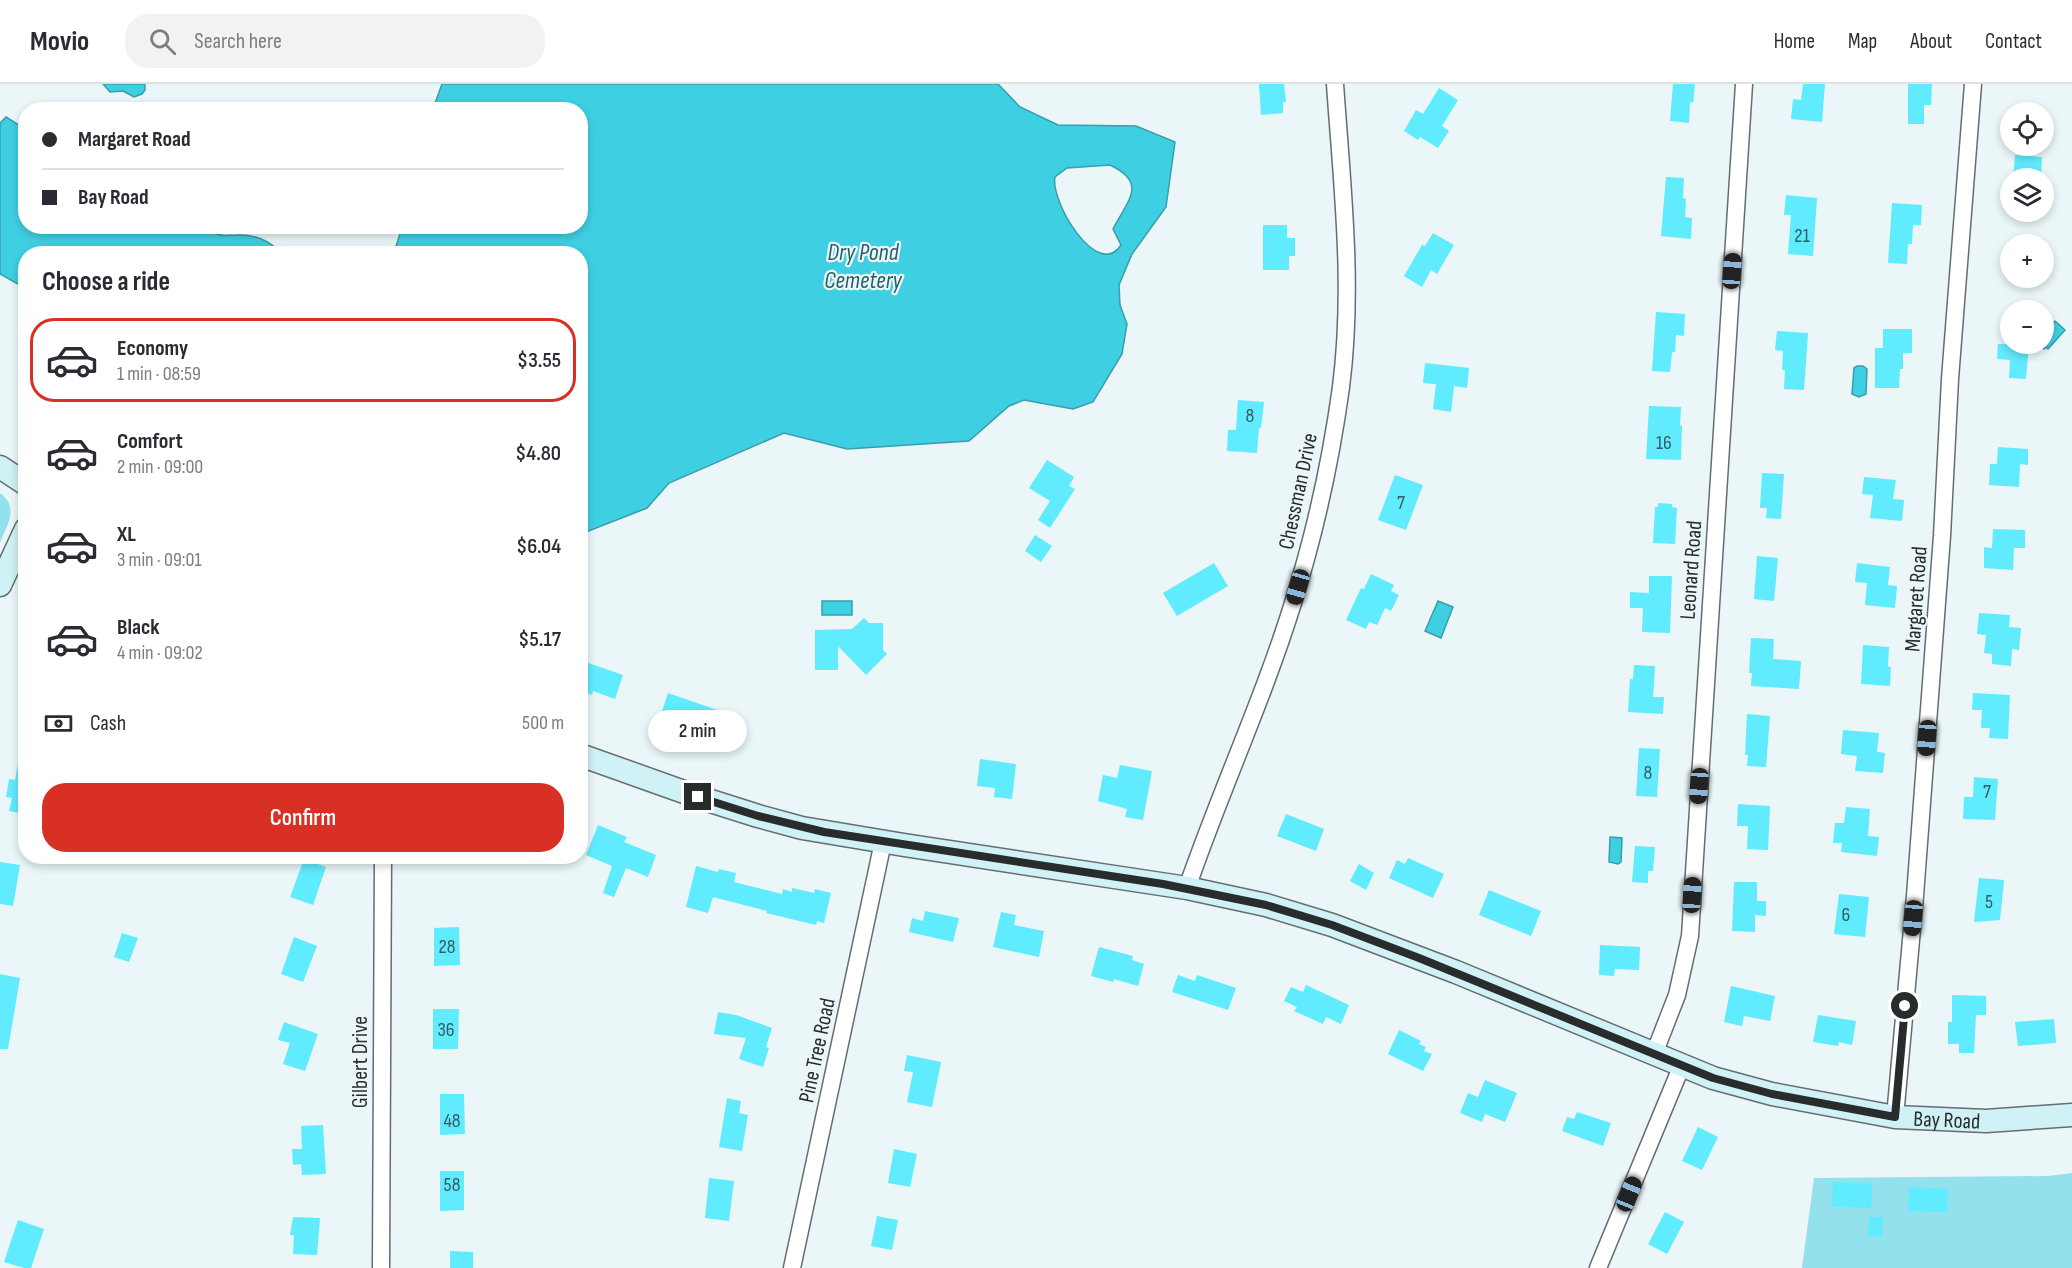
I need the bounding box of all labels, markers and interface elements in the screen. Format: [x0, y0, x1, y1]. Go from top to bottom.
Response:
search box [125, 14, 545, 68]
text: Movio [30, 25, 89, 58]
icon: search [146, 25, 179, 58]
text: Search here [194, 28, 282, 55]
text: Home [1774, 29, 1815, 54]
text: Map [1848, 29, 1877, 54]
text: About [1910, 29, 1952, 54]
text: Contact [1985, 29, 2042, 54]
map controls [2000, 102, 2054, 354]
button: locate [2000, 102, 2054, 156]
text: Margaret Road [78, 126, 191, 153]
button: layers [2000, 168, 2054, 222]
text: Bay Road [78, 184, 149, 211]
house number: 21 [1794, 224, 1810, 248]
button: + [2000, 234, 2054, 288]
water label: Dry Pond Cemetery [824, 238, 903, 295]
car [1722, 252, 1742, 290]
text: Choose a ride [42, 266, 170, 298]
button: − [2000, 300, 2054, 354]
icon: car [45, 333, 99, 387]
text: Economy [117, 335, 188, 362]
text: $3.55 [517, 347, 561, 374]
text: 1 min · 08:59 [117, 362, 201, 386]
house number: 8 [1246, 404, 1254, 428]
icon: car [45, 426, 99, 480]
text: Comfort [117, 428, 183, 455]
street label: Chessman Drive [1273, 431, 1324, 552]
house number: 16 [1656, 431, 1672, 455]
text: $4.80 [515, 440, 561, 467]
text: 2 min · 09:00 [117, 455, 203, 479]
house number: 7 [1397, 491, 1405, 515]
icon: car [45, 519, 99, 573]
street label: Leonard Road [1675, 520, 1708, 620]
text: XL [117, 521, 136, 548]
text: $6.04 [516, 533, 561, 560]
street label: Margaret Road [1899, 545, 1934, 653]
text: 3 min · 09:01 [117, 548, 201, 572]
car [1284, 567, 1312, 607]
icon: car [45, 612, 99, 666]
text: Black [117, 614, 159, 641]
text: $5.17 [518, 626, 561, 653]
text: 4 min · 09:02 [117, 641, 203, 665]
icon: cash [42, 707, 75, 740]
text: Cash [90, 710, 126, 737]
callout: 2 min [648, 710, 748, 752]
text: 500 m [522, 711, 564, 735]
text: 2 min [679, 719, 716, 743]
car [1917, 719, 1937, 757]
house number: 8 [1644, 761, 1652, 785]
car [1689, 767, 1709, 805]
house number: 7 [1983, 780, 1991, 804]
button: Confirm [42, 783, 564, 852]
route end [684, 783, 711, 810]
car [1682, 877, 1702, 913]
house number: 5 [1985, 890, 1993, 914]
car [1902, 899, 1924, 937]
house number: 6 [1842, 903, 1850, 927]
house number: 28 [439, 935, 456, 959]
route start [1891, 992, 1918, 1019]
street label: Pine Tree Road [793, 996, 842, 1105]
street label: Gilbert Drive [347, 1016, 374, 1108]
house number: 36 [437, 1018, 455, 1042]
street label: Bay Road [1913, 1106, 1981, 1136]
house number: 48 [443, 1109, 461, 1133]
house number: 58 [444, 1173, 460, 1197]
car [1614, 1174, 1644, 1214]

